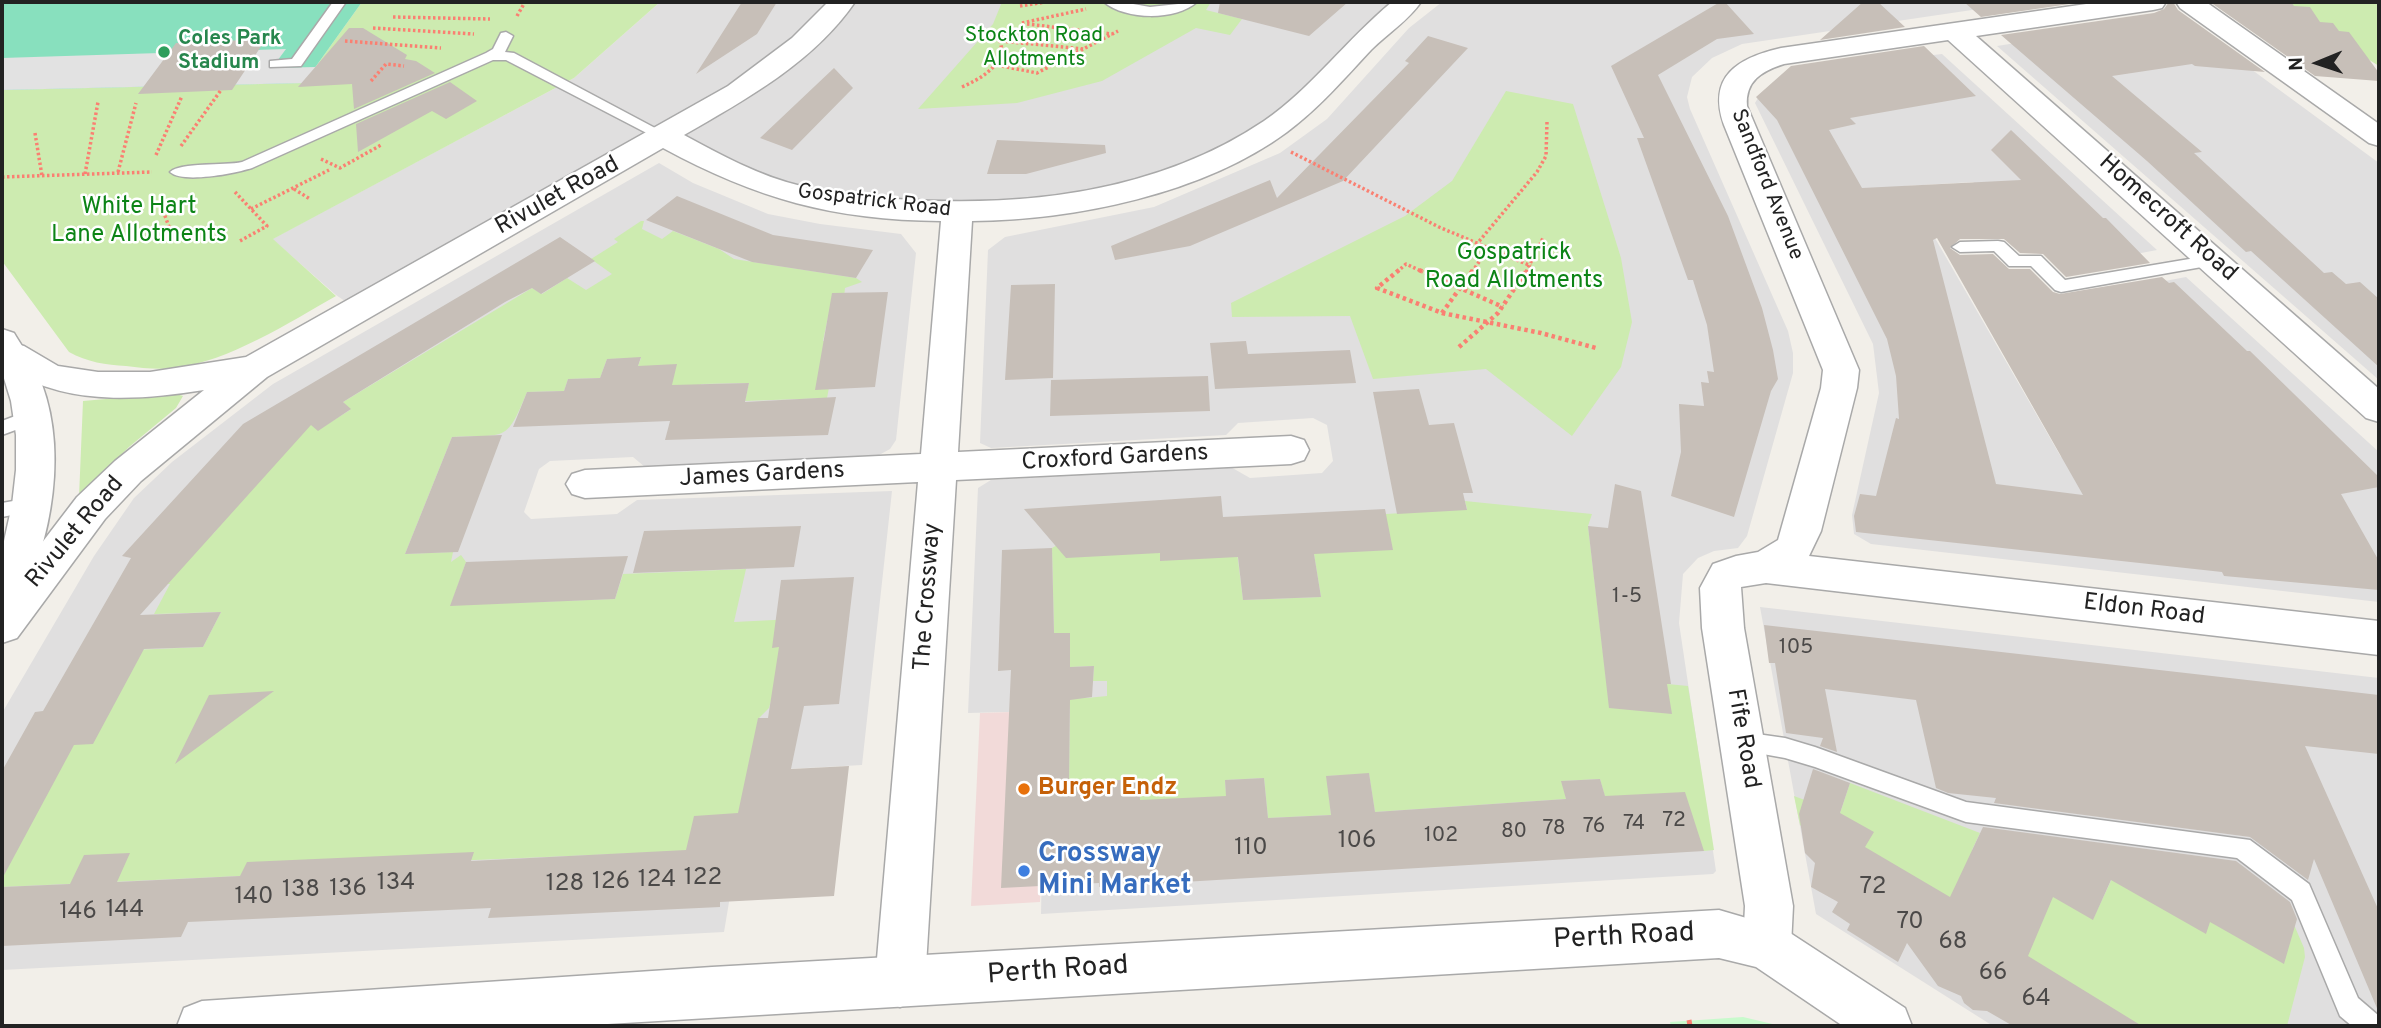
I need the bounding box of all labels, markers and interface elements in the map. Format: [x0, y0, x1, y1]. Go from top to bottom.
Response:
park label: Stockton Road Allotments [965, 24, 1103, 74]
place label: Coles Park Stadium [178, 27, 282, 77]
north arrow [2283, 28, 2353, 98]
marker: Coles Park Stadium [156, 44, 172, 60]
text: N [2285, 56, 2309, 71]
street label: Sandford Avenue [1724, 106, 1808, 264]
street label: Homecroft Road [2092, 149, 2242, 289]
street label: Rivulet Road [491, 151, 625, 243]
street label: Gospatrick Road [796, 180, 952, 224]
park label: White Hart Lane Allotments [51, 194, 227, 250]
park label: Gospatrick Road Allotments [1425, 240, 1603, 296]
street label: Croxford Gardens [1021, 440, 1209, 478]
street label: James Gardens [678, 457, 846, 495]
street label: Rivulet Road [21, 471, 131, 595]
street label: The Crossway [909, 522, 949, 672]
house number: 1-5 [1612, 585, 1642, 611]
street label: Eldon Road [2082, 589, 2206, 633]
house number: 105 [1779, 636, 1813, 662]
street label: Fife Road [1719, 687, 1765, 791]
place label: Burger Endz [1038, 775, 1177, 803]
marker: Burger Endz [1016, 781, 1032, 797]
house number: 72 [1662, 809, 1686, 835]
house number: 74 [1623, 812, 1645, 838]
house number: 76 [1583, 815, 1605, 841]
house number: 78 [1542, 817, 1566, 843]
house number: 80 [1501, 820, 1527, 846]
house number: 102 [1424, 824, 1458, 850]
house number: 106 [1338, 828, 1376, 856]
house number: 110 [1234, 835, 1268, 863]
place label: Crossway Mini Market [1038, 838, 1191, 904]
marker: Crossway Mini Market [1016, 863, 1032, 879]
house number: 122 [684, 865, 722, 893]
house number: 124 [638, 867, 676, 895]
house number: 126 [592, 869, 630, 897]
house number: 134 [377, 870, 415, 898]
house number: 128 [546, 871, 584, 899]
house number: 72 [1860, 874, 1886, 902]
house number: 136 [329, 876, 367, 904]
house number: 138 [282, 877, 320, 905]
house number: 140 [235, 884, 273, 912]
house number: 144 [106, 897, 144, 925]
house number: 146 [59, 899, 97, 927]
house number: 70 [1896, 909, 1924, 937]
street label: Perth Road [1552, 918, 1696, 958]
house number: 68 [1939, 929, 1967, 957]
street label: Perth Road [986, 950, 1130, 994]
house number: 66 [1979, 960, 2007, 988]
house number: 64 [2021, 986, 2051, 1014]

